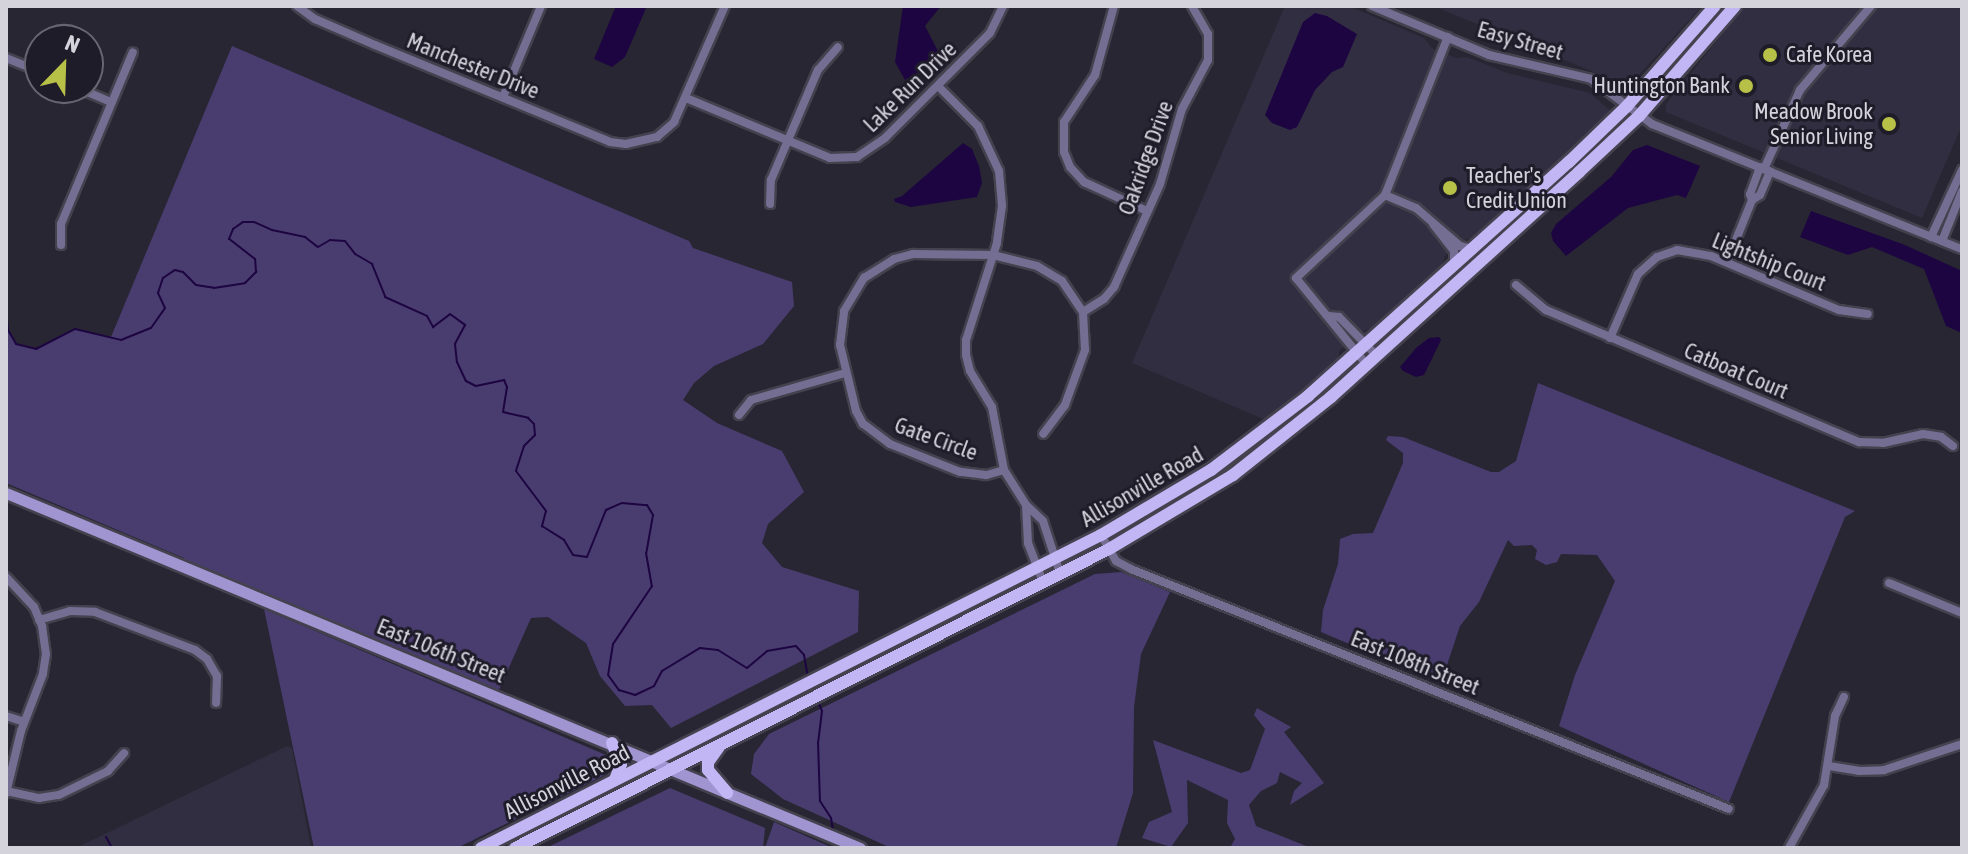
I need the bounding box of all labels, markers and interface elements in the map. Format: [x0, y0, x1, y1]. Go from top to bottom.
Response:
street label: Easy Street [1474, 16, 1566, 66]
north arrow [24, 24, 104, 104]
street label: Manchester Drive [403, 27, 543, 105]
text: N [62, 29, 84, 58]
street label: Lake Run Drive [858, 36, 962, 138]
place label: Cafe Korea [1786, 42, 1873, 68]
marker: Cafe Korea [1761, 46, 1779, 64]
place label: Huntington Bank [1593, 73, 1730, 99]
marker: Huntington Bank [1737, 77, 1755, 95]
street label: Oakridge Drive [1113, 97, 1179, 219]
place label: Meadow Brook Senior Living [1754, 98, 1873, 150]
marker: Meadow Brook Senior Living [1880, 115, 1898, 133]
place label: Teacher's Credit Union [1466, 162, 1567, 214]
marker: Teacher's Credit Union [1441, 179, 1459, 197]
street label: Lightship Court [1708, 227, 1830, 297]
street label: Catboat Court [1680, 337, 1792, 405]
street label: Gate Circle [891, 412, 981, 466]
street label: Allisonville Road [1076, 441, 1208, 533]
street label: East 106th Street [373, 613, 509, 689]
street label: East 108th Street [1347, 625, 1483, 701]
street label: Allisonville Road [500, 739, 634, 825]

